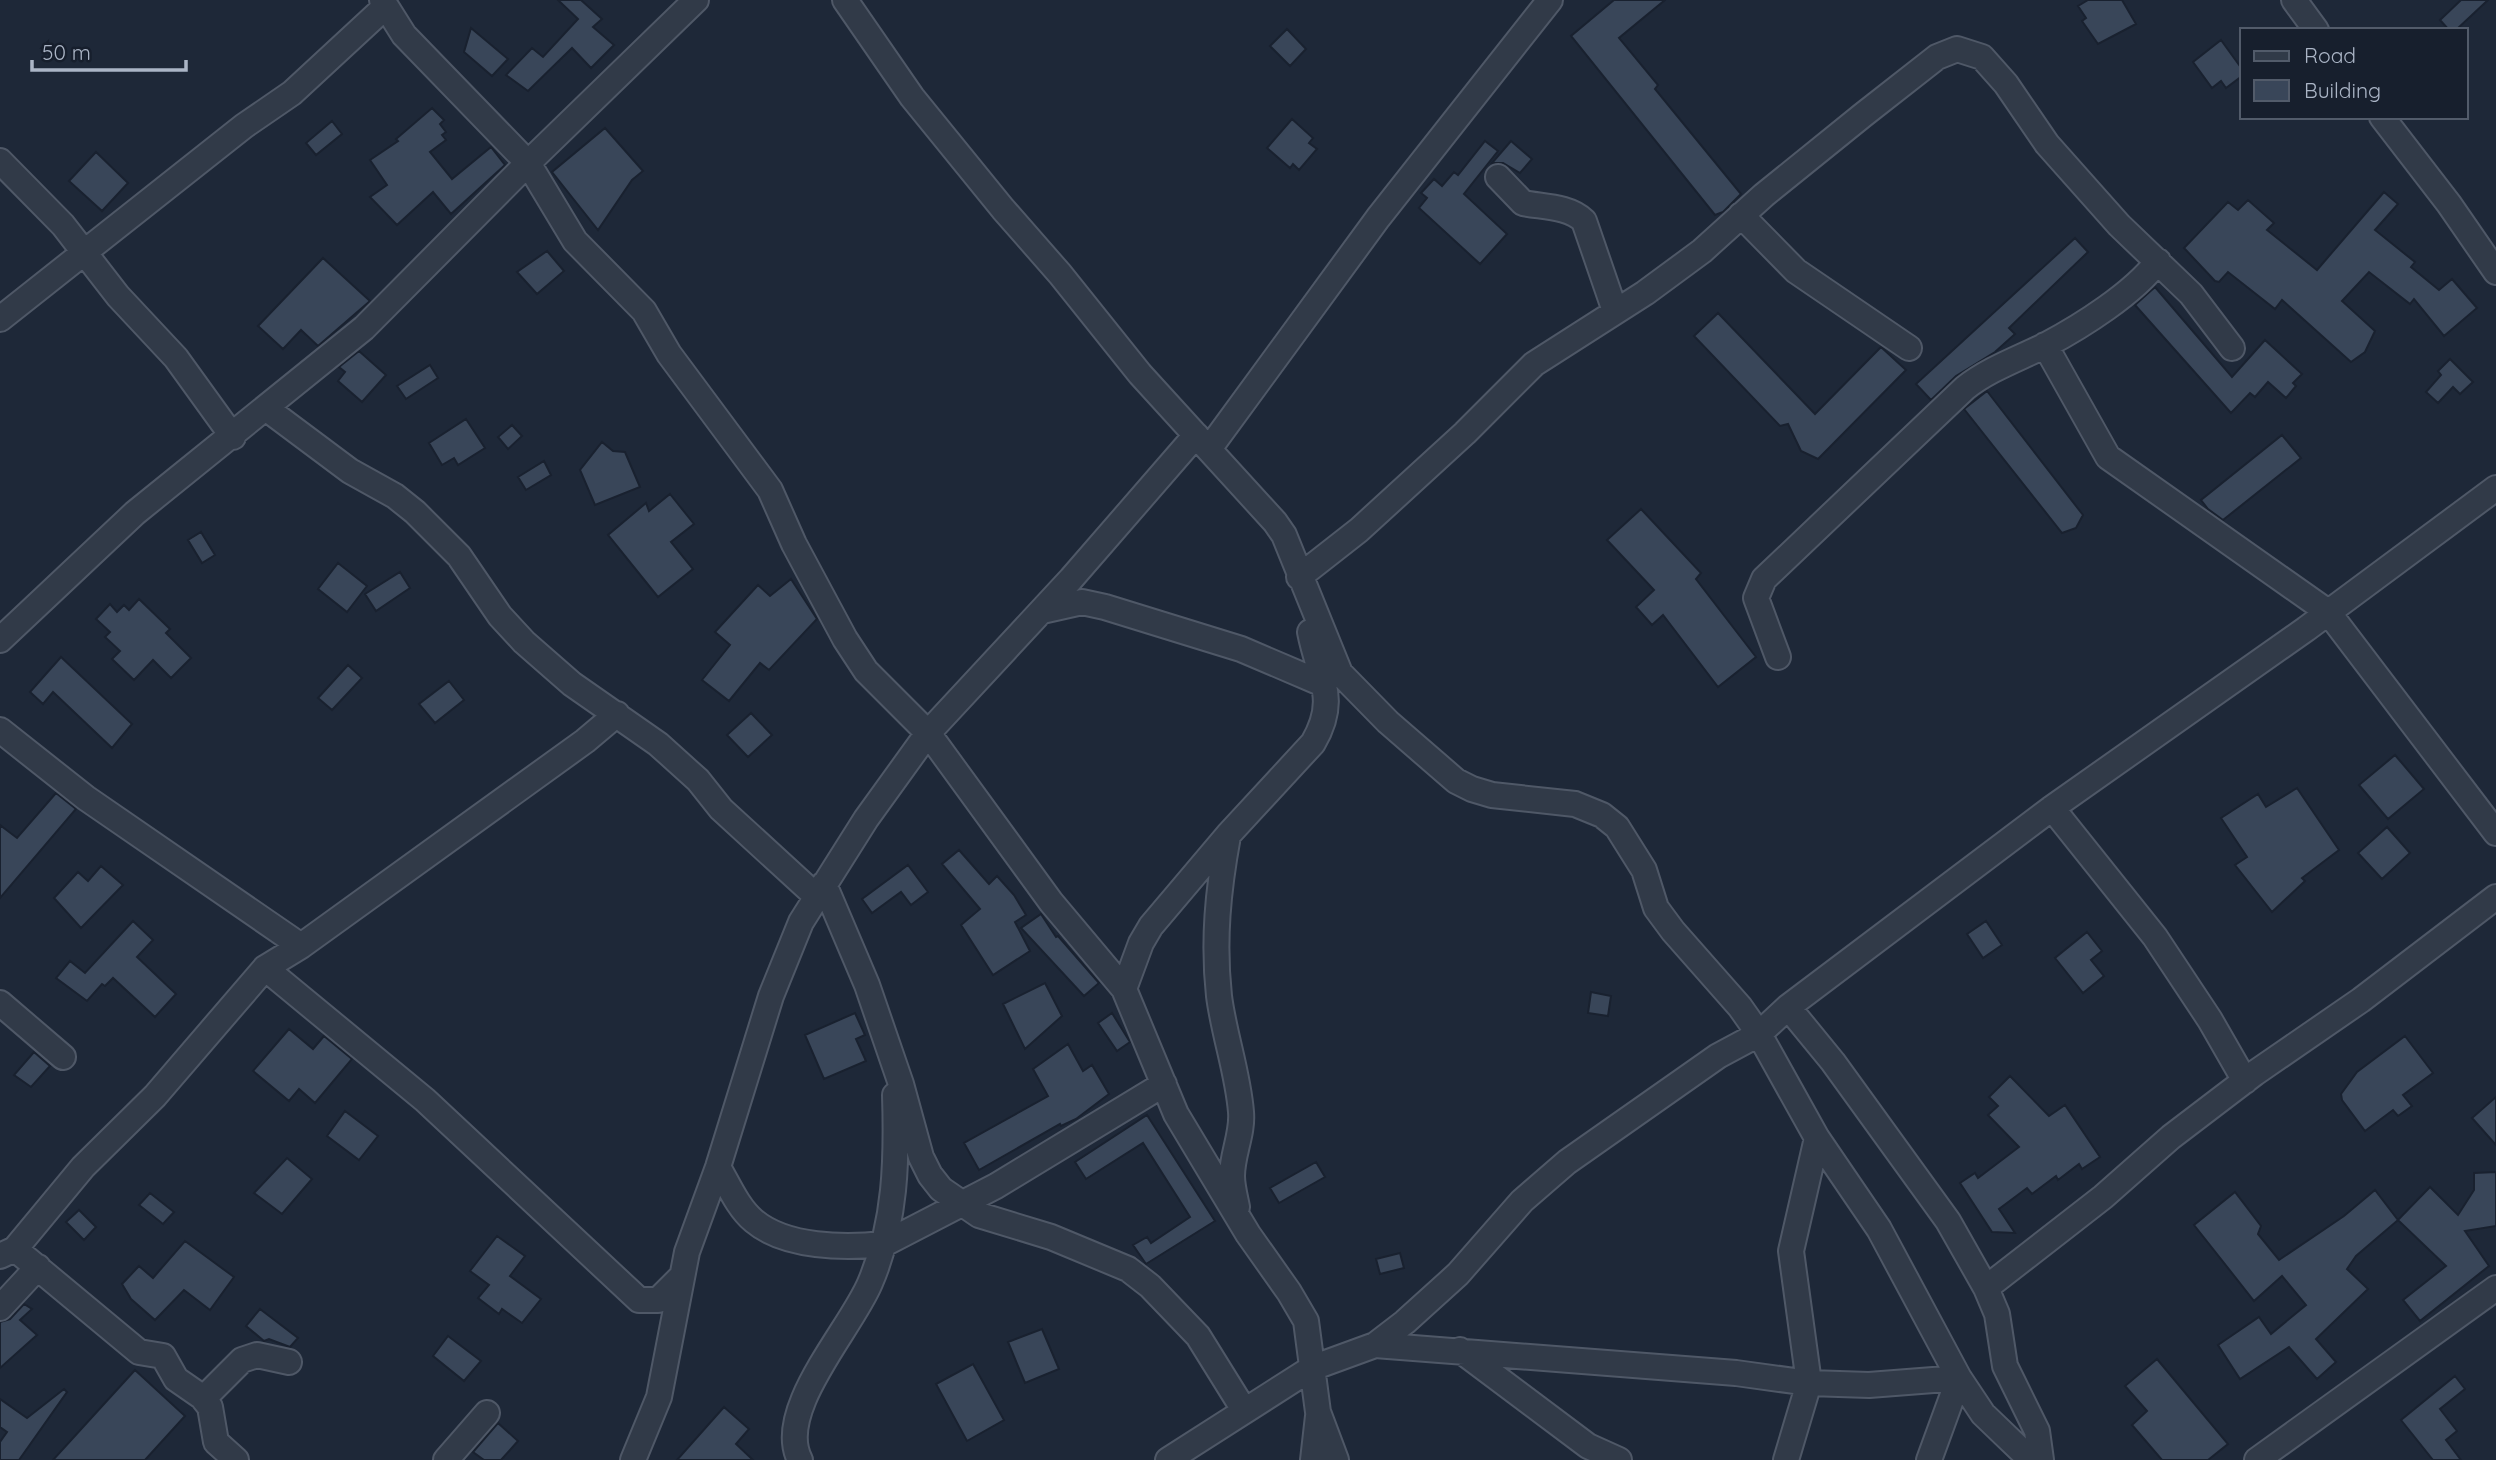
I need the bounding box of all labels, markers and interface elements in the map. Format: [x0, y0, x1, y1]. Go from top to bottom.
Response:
scale bar [32, 28, 186, 72]
legend [2240, 28, 2468, 119]
text: 50 m [42, 39, 91, 65]
text: Road [2304, 42, 2356, 68]
text: Building [2304, 77, 2381, 103]

